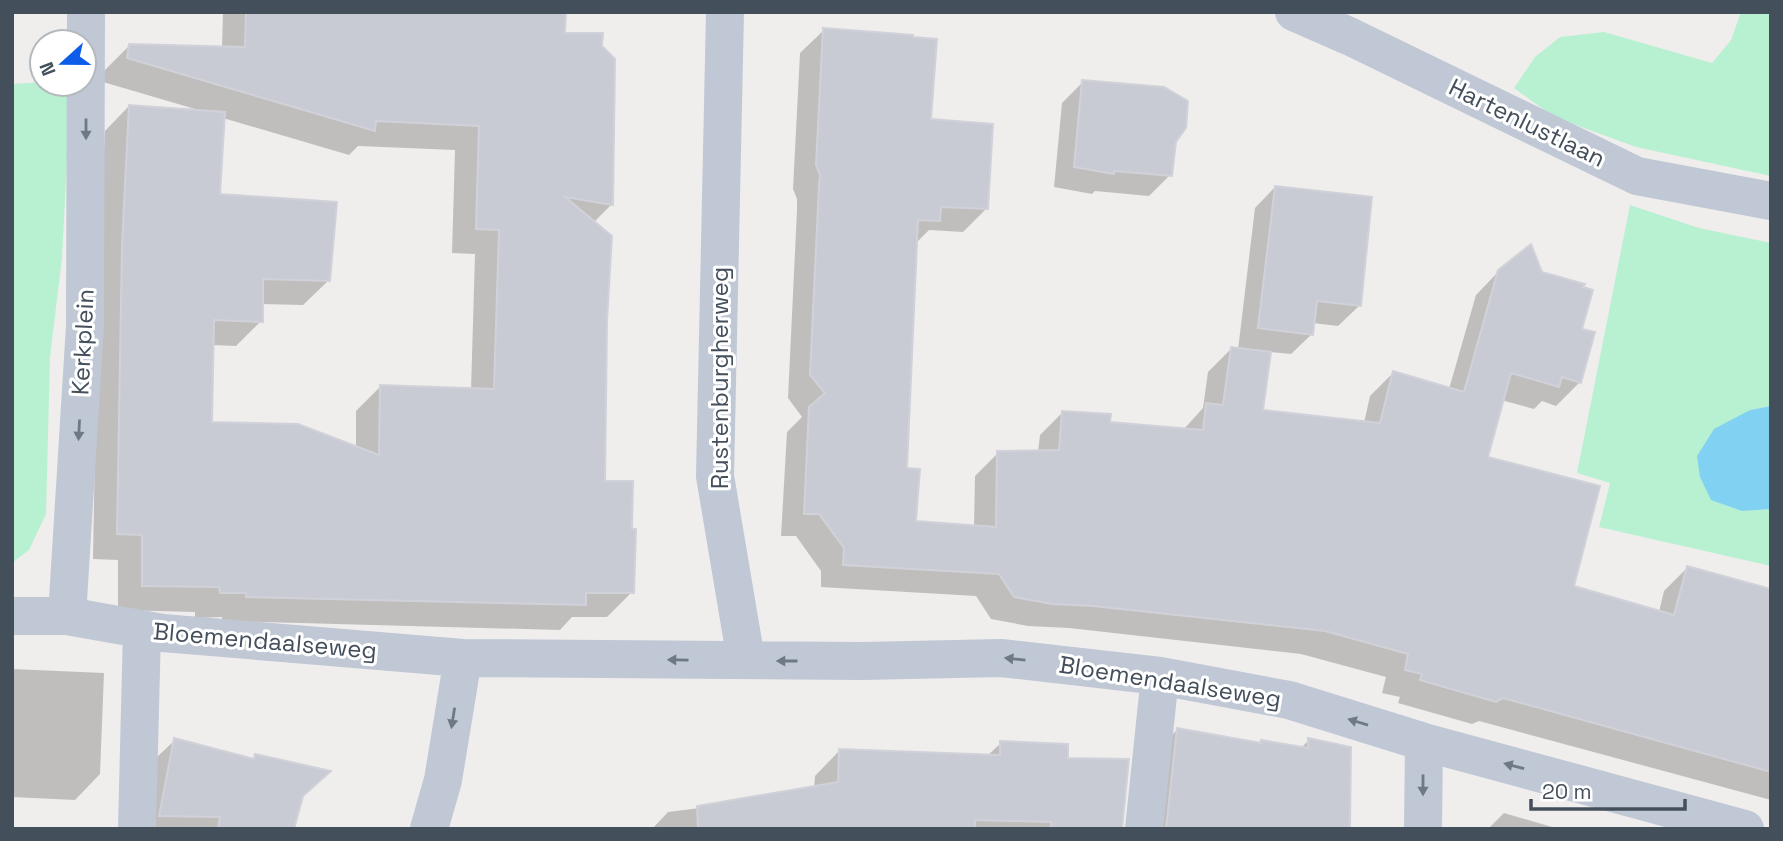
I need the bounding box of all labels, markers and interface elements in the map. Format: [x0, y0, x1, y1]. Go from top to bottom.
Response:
north arrow [28, 28, 98, 98]
text: N [34, 58, 62, 79]
street label: Hartenlustlaan [1444, 71, 1611, 174]
one-way arrow [80, 119, 92, 141]
street label: Rustenburgherweg [704, 267, 735, 489]
street label: Kerkplein [64, 288, 101, 396]
one-way arrow [73, 420, 84, 442]
street label: Bloemendaalseweg [152, 615, 378, 666]
street label: Bloemendaalseweg [1057, 649, 1283, 714]
one-way arrow [667, 654, 689, 666]
one-way arrow [1004, 654, 1026, 665]
one-way arrow [776, 655, 798, 666]
one-way arrow [447, 707, 458, 729]
one-way arrow [1348, 716, 1369, 726]
one-way arrow [1503, 760, 1525, 771]
scale bar [1531, 768, 1685, 812]
one-way arrow [1418, 774, 1429, 796]
text: 20 m [1542, 778, 1592, 805]

